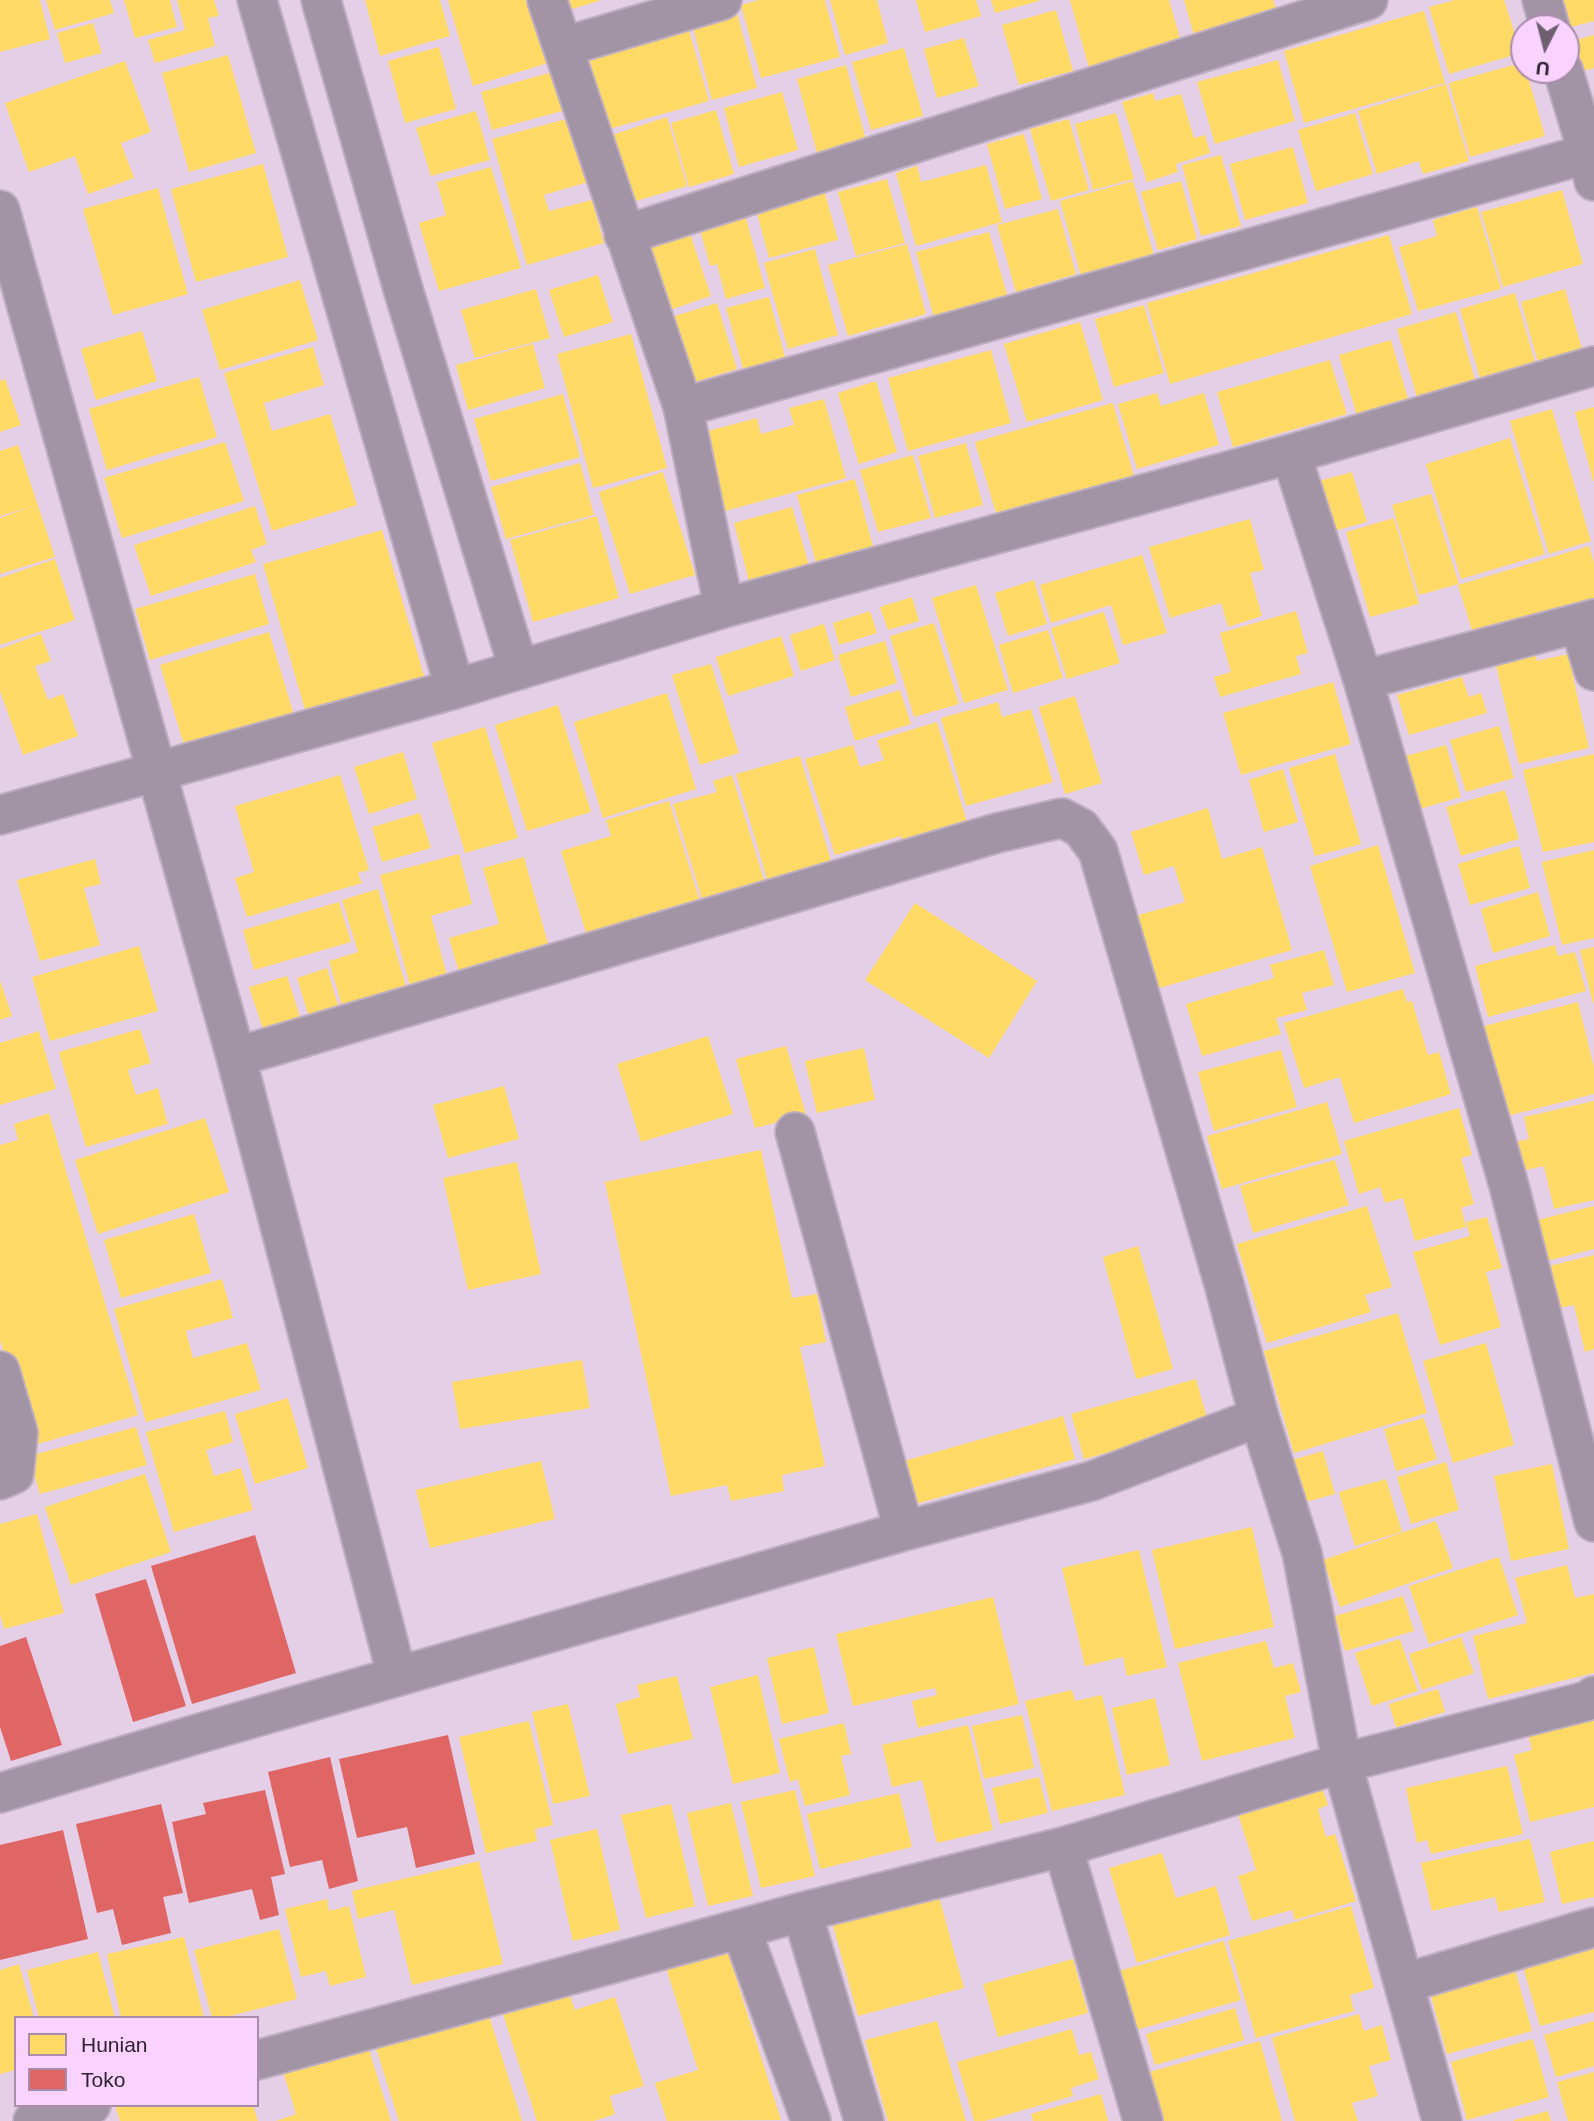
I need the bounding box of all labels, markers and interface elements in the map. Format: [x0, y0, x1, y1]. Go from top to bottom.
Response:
north arrow [1510, 14, 1580, 84]
text: U [1535, 57, 1551, 80]
legend [14, 2016, 259, 2107]
text: Hunian [81, 2033, 148, 2056]
text: Toko [81, 2068, 125, 2091]

